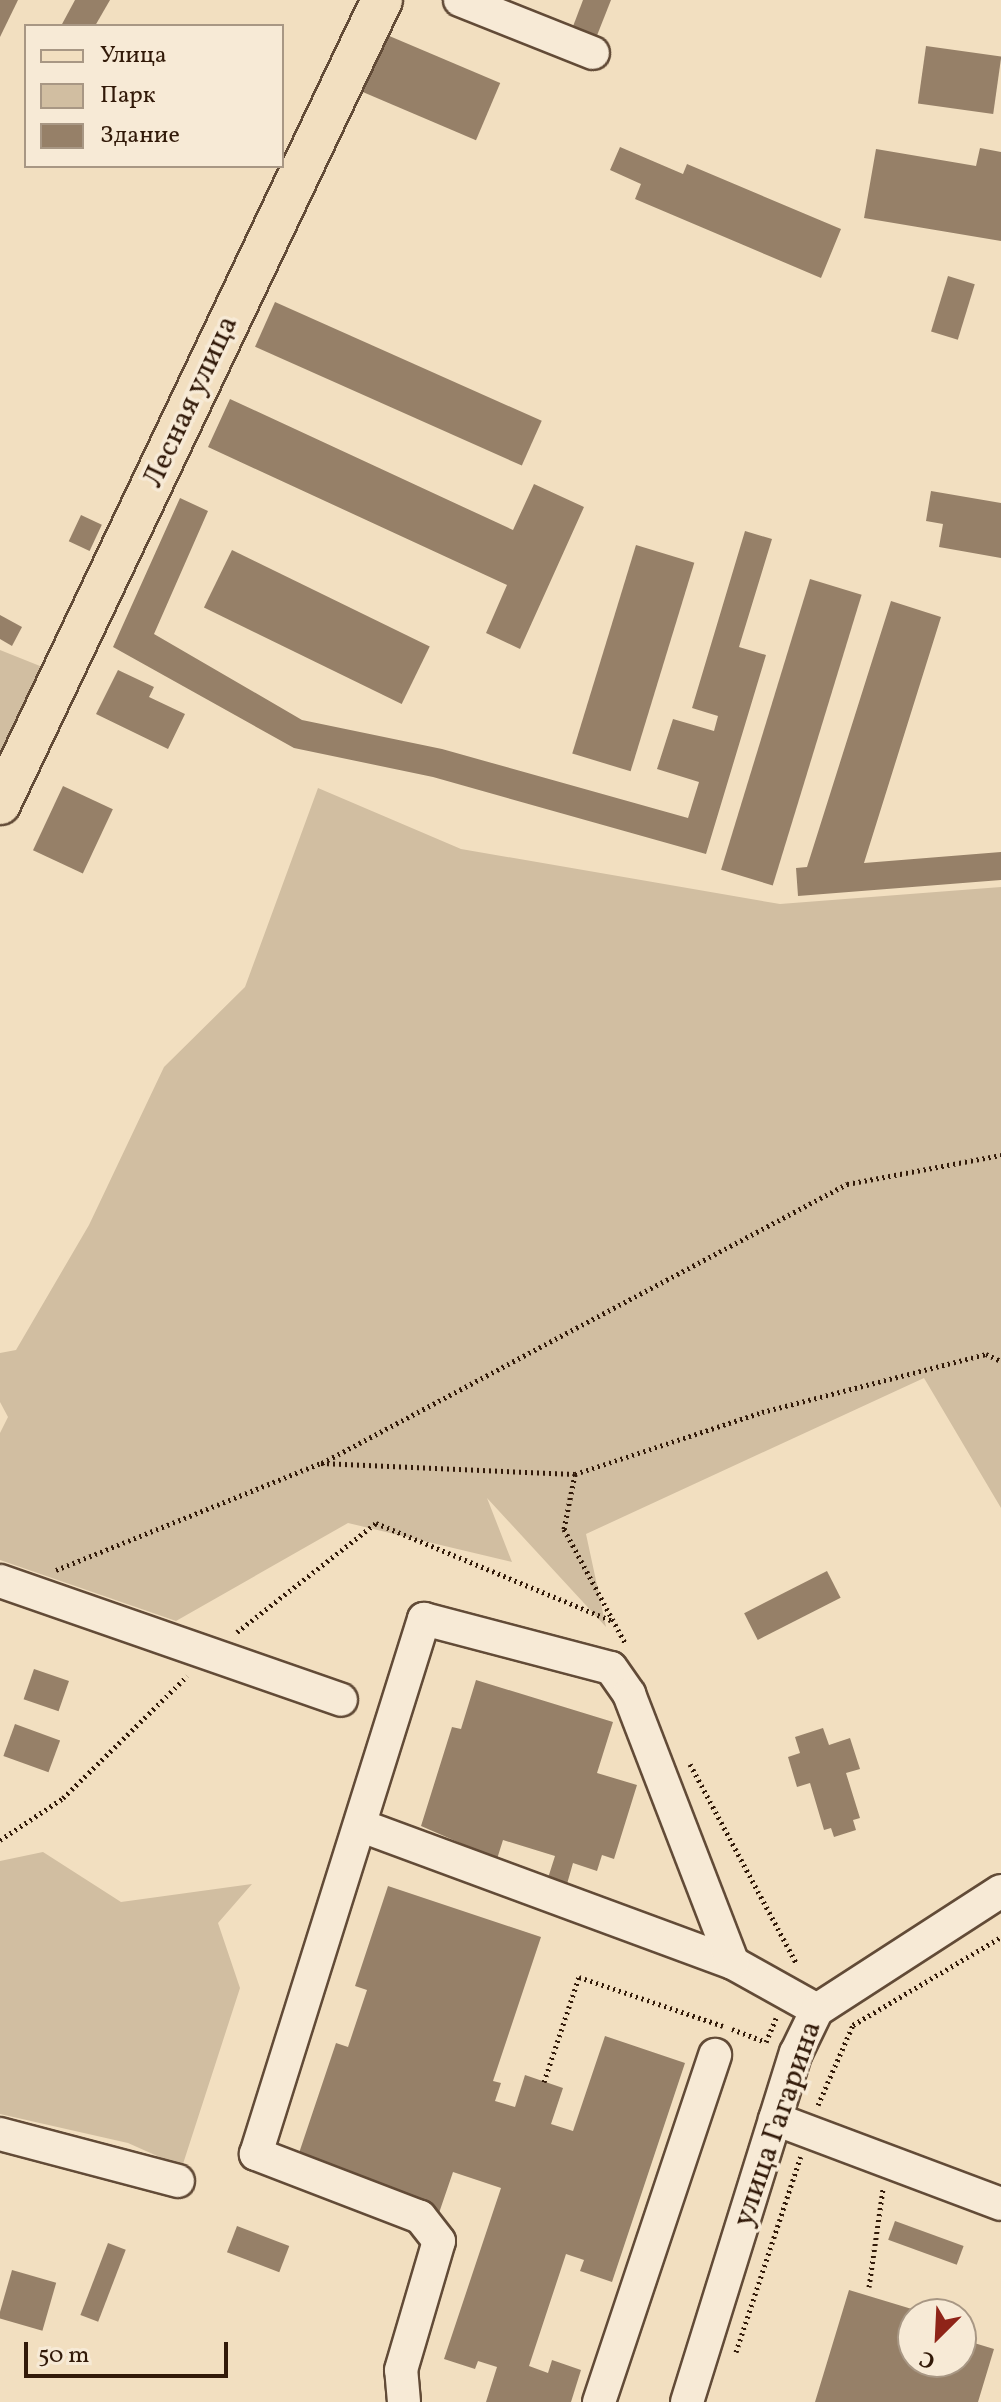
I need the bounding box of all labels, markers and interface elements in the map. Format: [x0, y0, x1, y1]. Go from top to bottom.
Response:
legend [24, 24, 284, 168]
text: Улица [100, 39, 167, 73]
text: Парк [100, 79, 156, 113]
text: Здание [100, 119, 180, 153]
street label: Лесная улица [135, 310, 247, 494]
street label: улица Гагарина [726, 2016, 830, 2232]
north arrow [897, 2298, 977, 2378]
scale bar [28, 2326, 232, 2376]
text: 50 m [38, 2339, 90, 2373]
text: С [915, 2342, 941, 2376]

